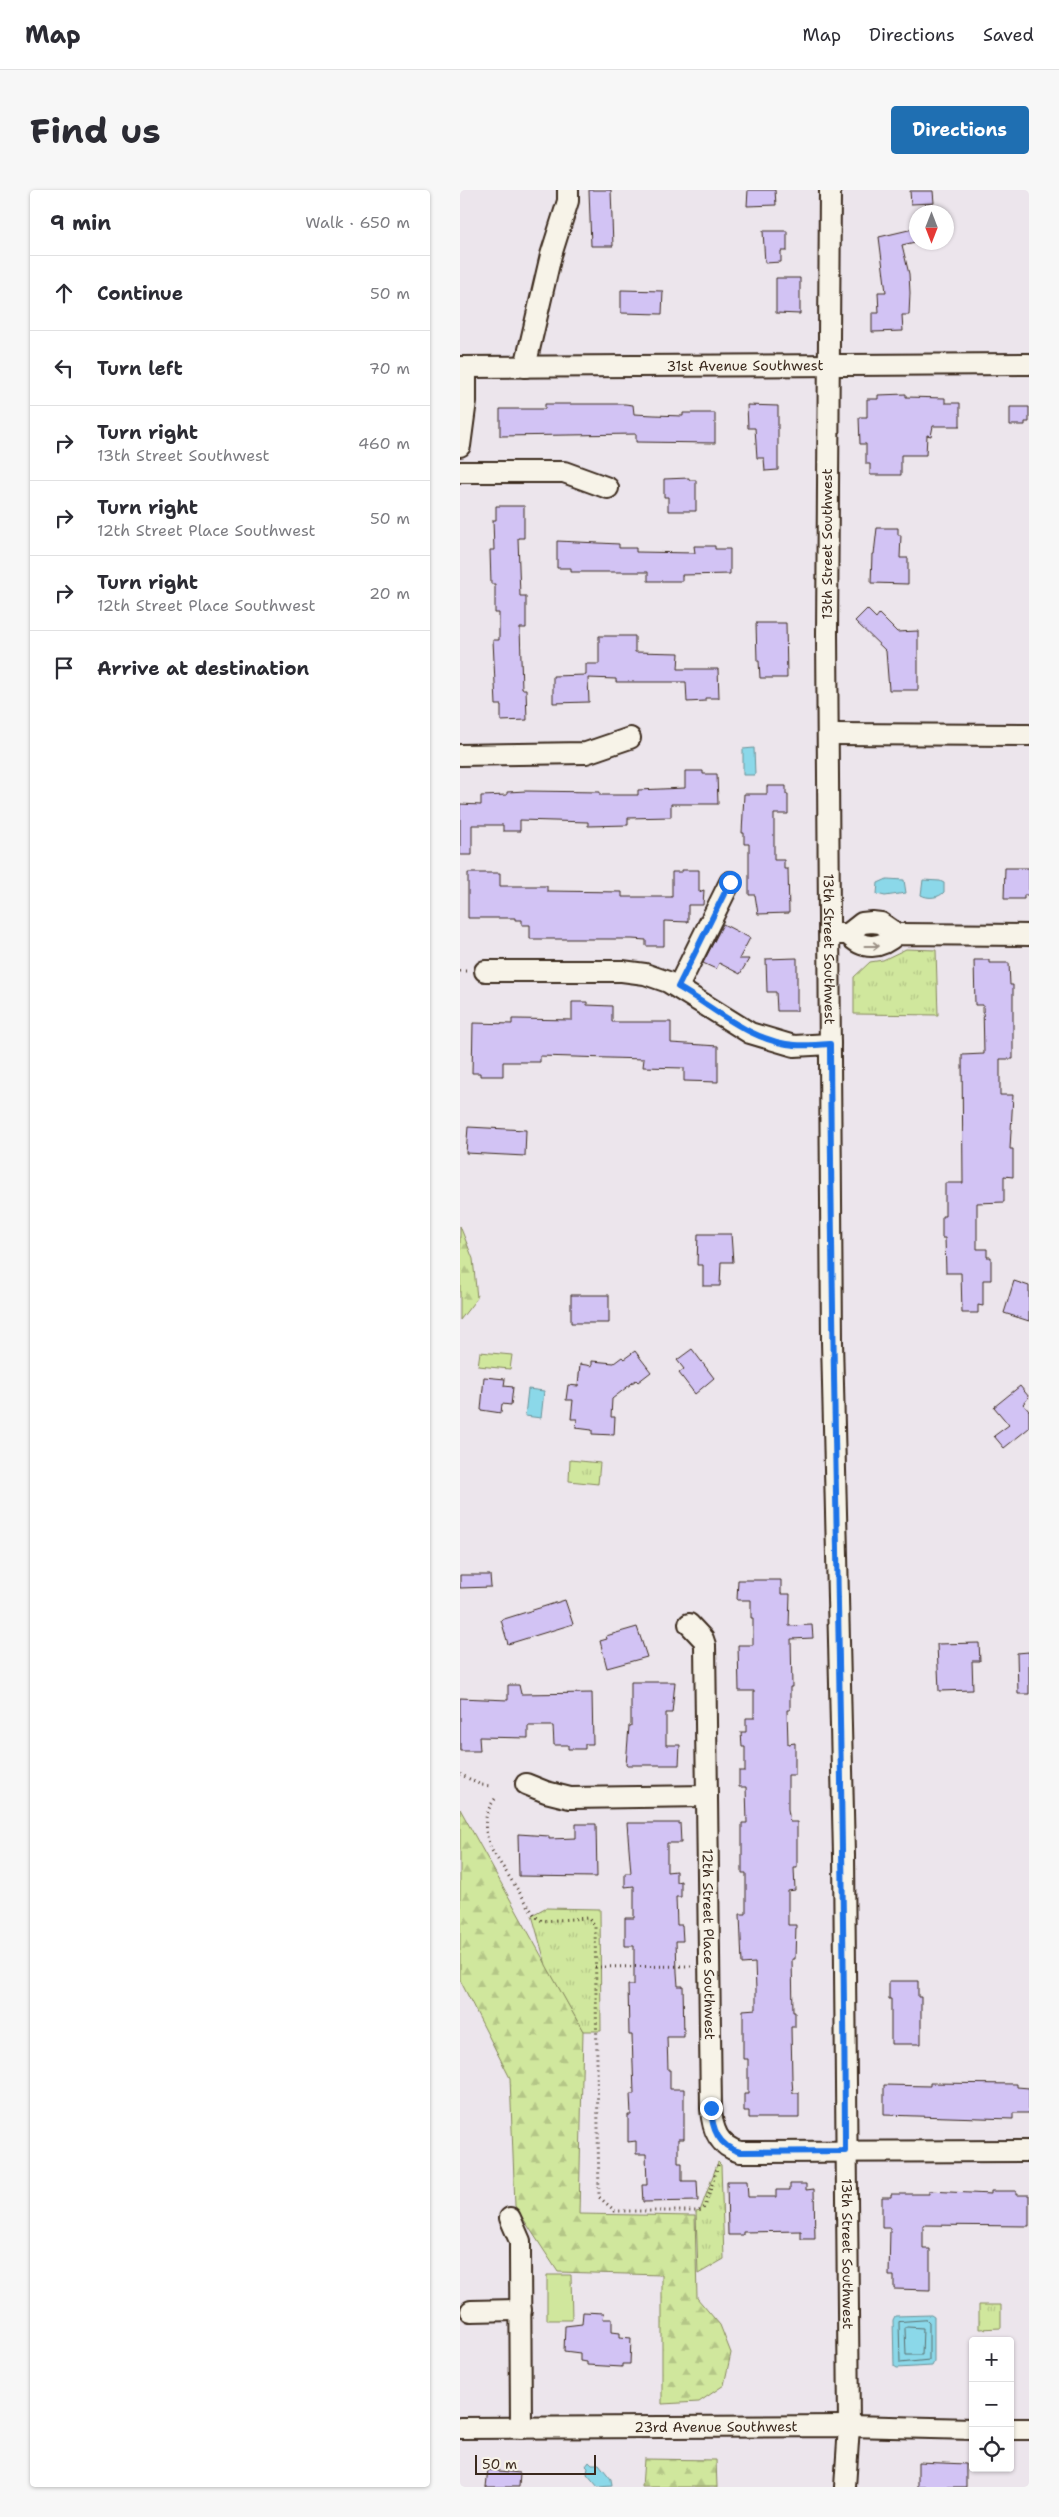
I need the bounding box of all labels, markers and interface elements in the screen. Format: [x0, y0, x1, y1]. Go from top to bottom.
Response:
text: Map [25, 19, 81, 51]
text: Map [803, 23, 841, 47]
text: Directions [869, 23, 955, 47]
text: Saved [983, 23, 1034, 47]
button: Directions [891, 106, 1029, 154]
text: Find us [30, 107, 161, 154]
north arrow [909, 205, 954, 250]
text: 9 min [50, 209, 111, 237]
text: Walk · 650 m [305, 212, 410, 233]
icon: ahead [50, 279, 78, 307]
text: Continue [97, 281, 183, 306]
text: 50 m [370, 283, 410, 304]
icon: left [50, 354, 78, 382]
text: Turn left [97, 356, 183, 381]
street label: 31st Avenue Southwest [666, 356, 824, 375]
text: 70 m [369, 358, 410, 379]
text: Turn right [97, 420, 198, 445]
icon: right [50, 429, 78, 457]
text: 460 m [358, 433, 410, 454]
text: 13th Street Southwest [97, 445, 270, 466]
street label: 13th Street Southwest [818, 468, 836, 620]
text: Turn right [97, 495, 198, 520]
icon: right [50, 504, 78, 532]
text: 50 m [370, 508, 410, 529]
text: 12th Street Place Southwest [97, 520, 316, 541]
text: Turn right [97, 570, 198, 595]
icon: right [50, 579, 78, 607]
text: 20 m [369, 583, 410, 604]
text: 12th Street Place Southwest [97, 595, 316, 616]
icon: arrive [50, 654, 78, 682]
text: Arrive at destination [97, 656, 309, 681]
route start [719, 871, 742, 894]
street label: 13th Street Southwest [820, 873, 839, 1025]
one-way arrow [863, 941, 879, 951]
street label: 12th Street Place Southwest [699, 1848, 719, 2040]
route end [700, 2097, 723, 2120]
street label: 13th Street Southwest [838, 2178, 857, 2329]
map controls [969, 2337, 1014, 2472]
button: + [969, 2337, 1014, 2382]
button: − [969, 2382, 1014, 2427]
street label: 23rd Avenue Southwest [634, 2417, 798, 2436]
button: locate [969, 2427, 1014, 2472]
scale bar [475, 2452, 596, 2475]
text: 50 m [482, 2455, 517, 2473]

